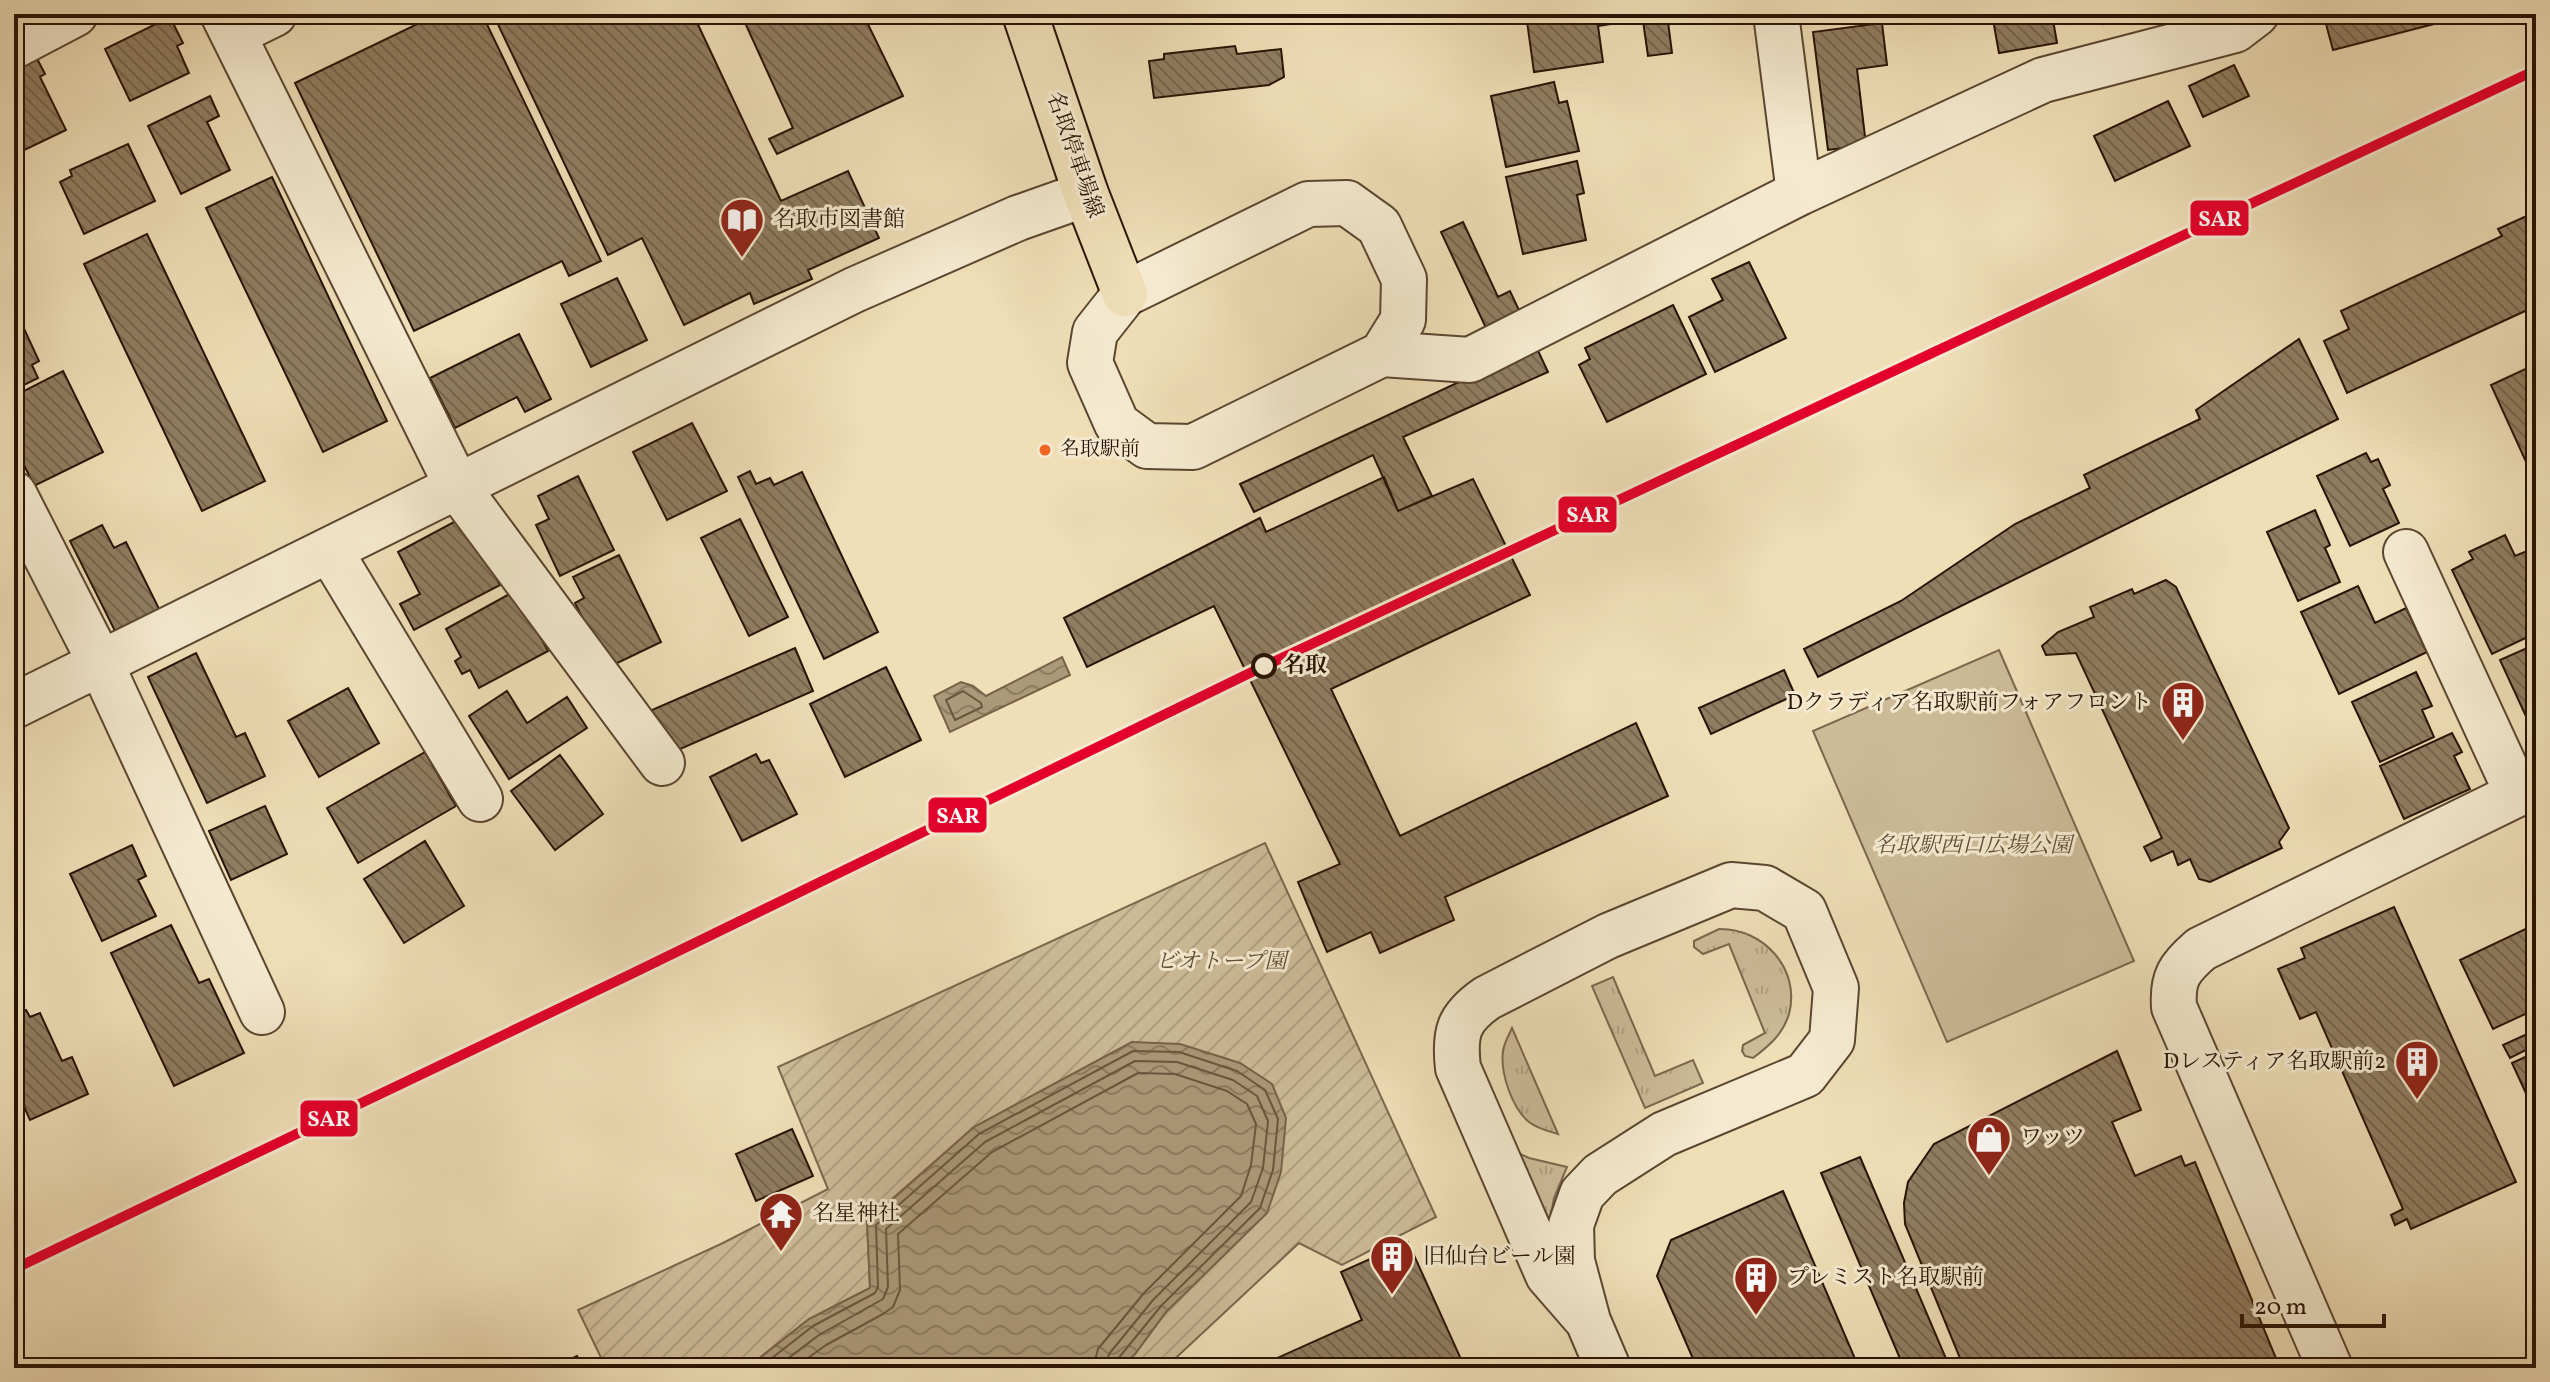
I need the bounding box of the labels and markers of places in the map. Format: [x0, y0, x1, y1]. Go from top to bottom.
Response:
library icon: 名取市図書館 [718, 196, 766, 259]
place label: 名取市図書館 [773, 205, 905, 236]
place label: 名取駅前 [1060, 436, 1140, 464]
marker: 名取駅前 [1037, 442, 1053, 458]
place label: 名取 [1283, 651, 1327, 682]
marker: 名取 [1252, 654, 1276, 678]
building icon: Dクラディア名取駅前フォアフロント [2159, 679, 2207, 742]
place label: Dクラディア名取駅前フォアフロント [1787, 688, 2152, 719]
building icon: Dレスティア名取駅前2 [2393, 1038, 2441, 1101]
place label: Dレスティア名取駅前2 [2163, 1047, 2386, 1078]
shop icon: ワッツ [1965, 1114, 2013, 1177]
place label: ワッツ [2020, 1123, 2085, 1154]
temple icon: 名星神社 [757, 1190, 805, 1253]
place label: 名星神社 [812, 1199, 900, 1230]
building icon: 旧仙台ビール園 [1368, 1233, 1416, 1296]
place label: 旧仙台ビール園 [1423, 1242, 1576, 1273]
building icon: プレミスト名取駅前 [1732, 1254, 1780, 1317]
place label: プレミスト名取駅前 [1787, 1263, 1984, 1294]

